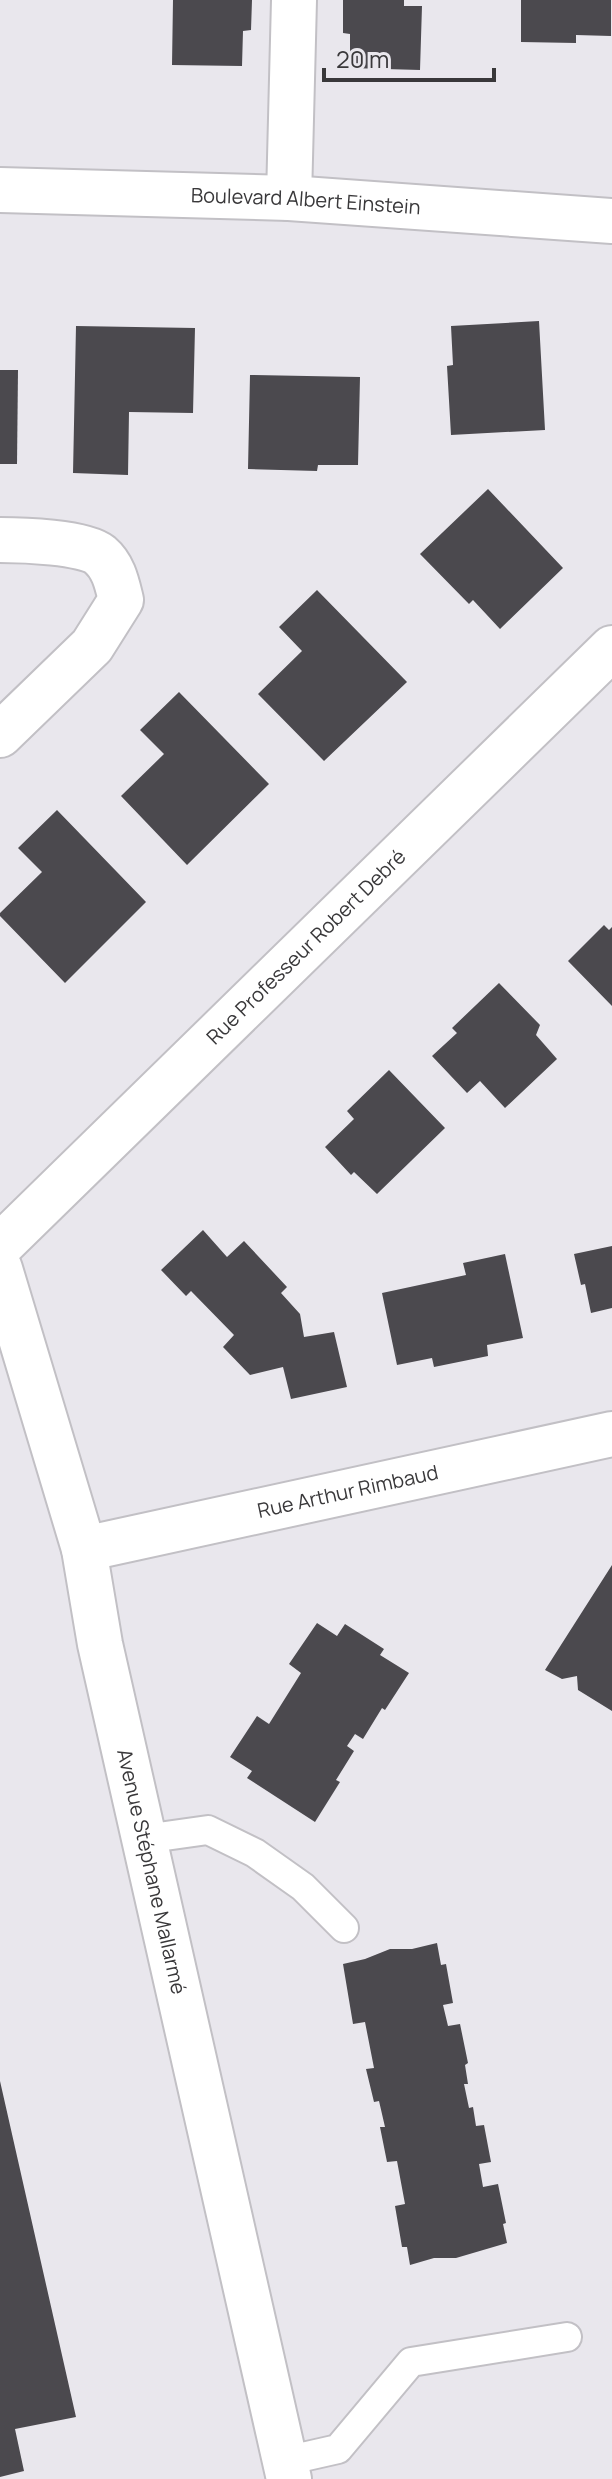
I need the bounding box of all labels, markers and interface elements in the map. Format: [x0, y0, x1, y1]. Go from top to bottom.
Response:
scale bar [324, 32, 494, 82]
text: 20 m [336, 42, 389, 75]
street label: Boulevard Albert Einstein [191, 181, 422, 220]
street label: Rue Professeur Robert Debré [200, 843, 411, 1050]
street label: Rue Arthur Rimbaud [255, 1458, 441, 1524]
street label: Avenue Stéphane Mallarmé [111, 1746, 193, 1997]

